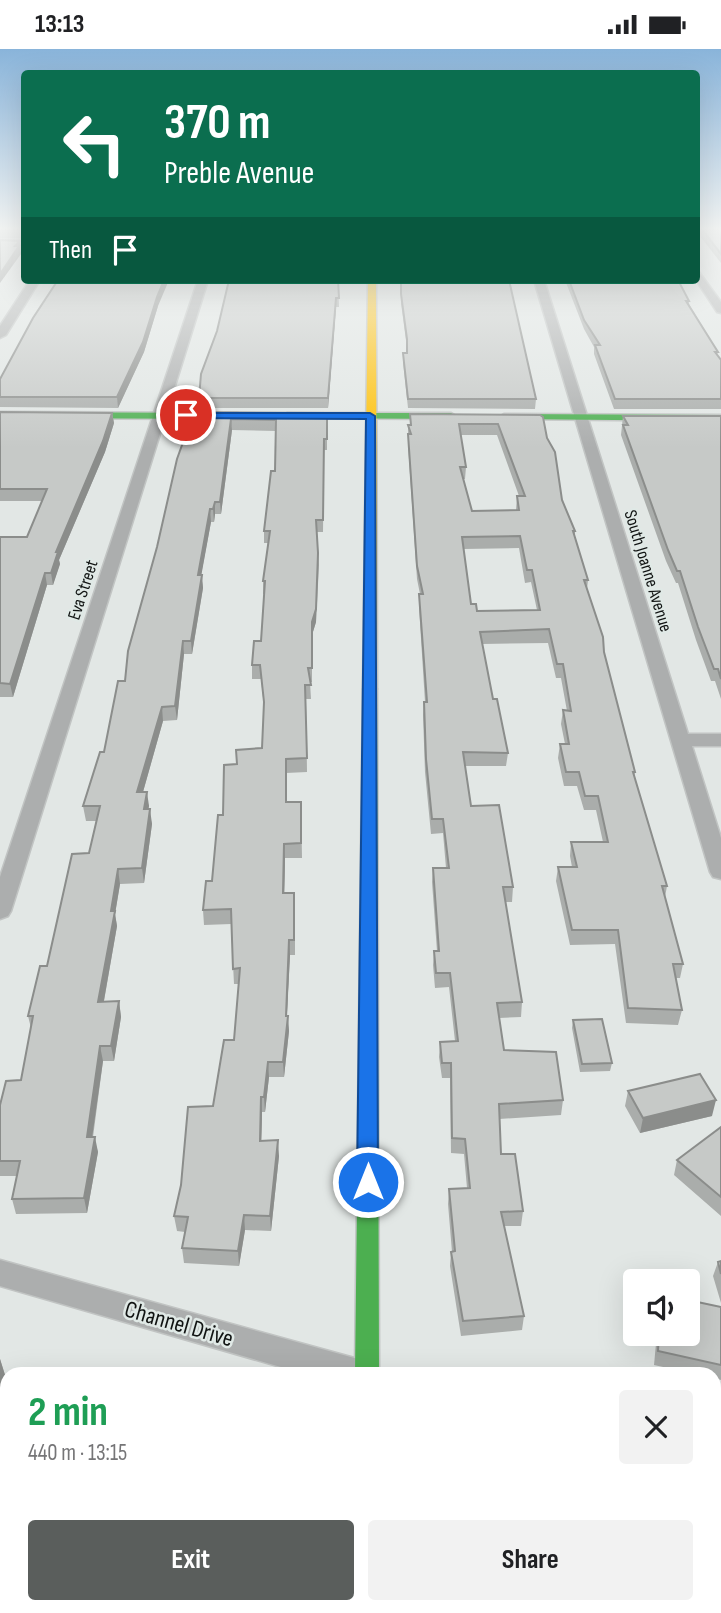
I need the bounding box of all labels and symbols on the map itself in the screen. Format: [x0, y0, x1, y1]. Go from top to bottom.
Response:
pin [156, 385, 216, 445]
street label: South Joanne Avenue [619, 508, 677, 634]
street label: Eva Street [63, 557, 103, 623]
position arrow [331, 1145, 405, 1219]
street label: Channel Drive [121, 1295, 237, 1353]

